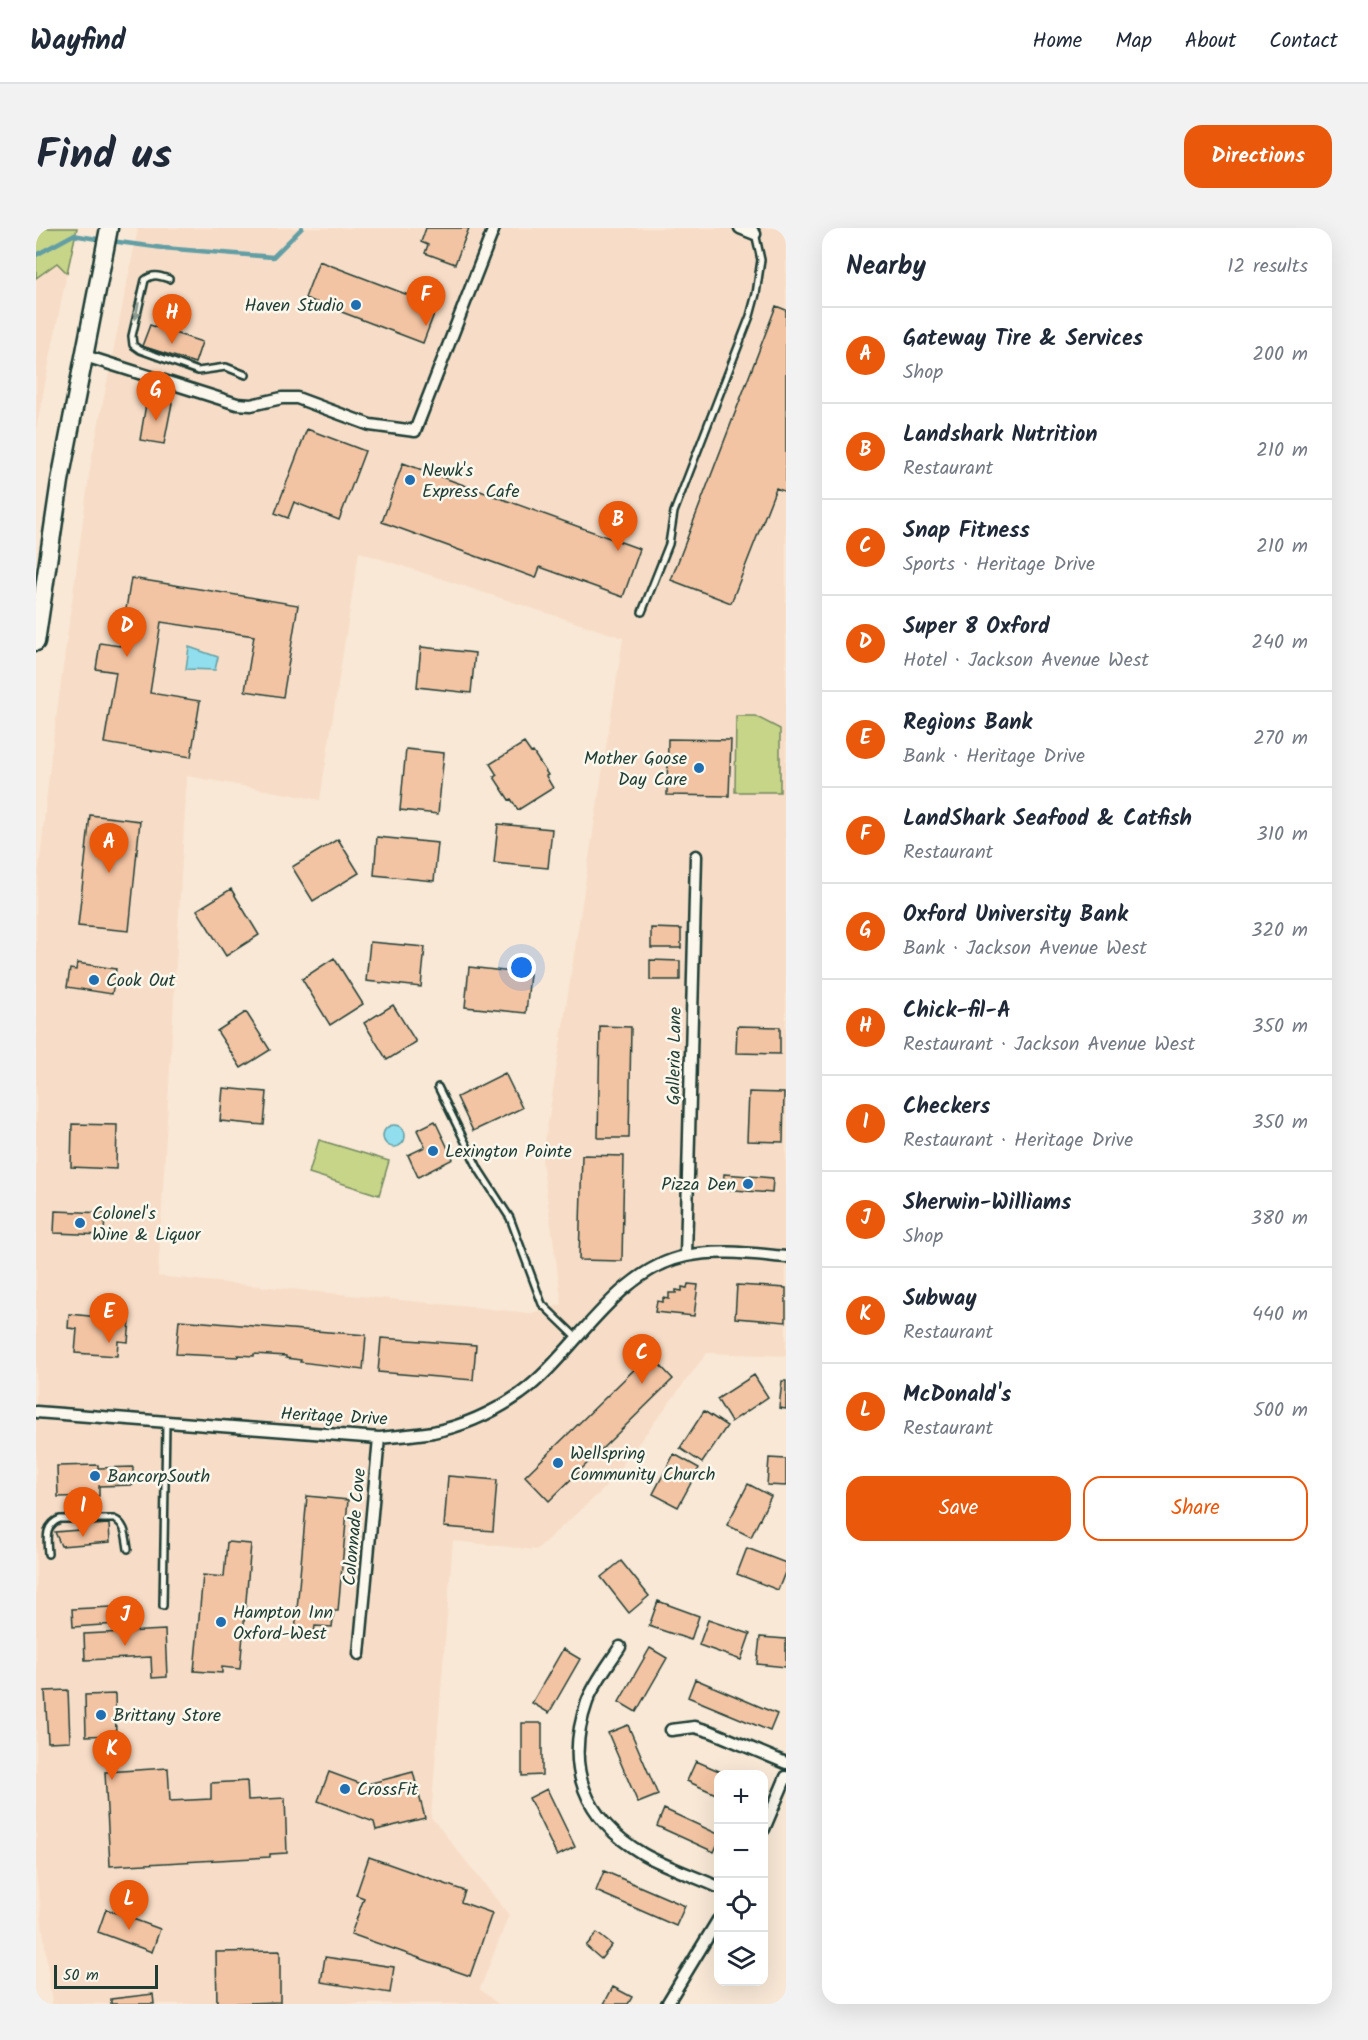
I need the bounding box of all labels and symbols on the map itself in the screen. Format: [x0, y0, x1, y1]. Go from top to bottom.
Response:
pin: F [406, 276, 446, 326]
place label: Haven Studio [244, 292, 344, 321]
pin: H [152, 294, 192, 344]
marker: Haven Studio [349, 298, 363, 312]
one-way arrow [132, 302, 141, 321]
pin: G [136, 372, 176, 421]
place label: Newk's Express Cafe [422, 457, 520, 507]
marker: Newk's Express Cafe [403, 473, 417, 487]
pin: B [598, 502, 638, 551]
pin: D [108, 608, 146, 657]
place label: Mother Goose Day Care [584, 745, 687, 795]
marker: Mother Goose Day Care [692, 761, 706, 775]
pin: A [90, 824, 128, 873]
your location [507, 953, 536, 982]
place label: Cook Out [106, 967, 176, 996]
marker: Cook Out [87, 973, 101, 987]
street label: Galleria Lane [660, 1007, 691, 1105]
place label: Lexington Pointe [445, 1138, 572, 1167]
marker: Lexington Pointe [426, 1144, 440, 1158]
place label: Pizza Den [661, 1171, 736, 1200]
marker: Pizza Den [741, 1177, 755, 1191]
place label: Colonel's Wine & Liquor [92, 1200, 202, 1250]
marker: Colonel's Wine & Liquor [73, 1216, 87, 1230]
pin: E [90, 1294, 128, 1343]
pin: C [622, 1334, 662, 1384]
street label: Heritage Drive [280, 1400, 388, 1435]
place label: Wellspring Community Church [570, 1440, 715, 1490]
marker: Wellspring Community Church [551, 1456, 565, 1470]
place label: BancorpSouth [107, 1463, 210, 1492]
street label: Colonnade Cove [336, 1467, 375, 1587]
marker: BancorpSouth [88, 1469, 102, 1483]
pin: I [64, 1488, 102, 1537]
pin: J [106, 1596, 145, 1646]
place label: Hampton Inn Oxford-West [233, 1599, 333, 1649]
marker: Hampton Inn Oxford-West [214, 1615, 228, 1629]
place label: Brittany Store [113, 1702, 221, 1731]
marker: Brittany Store [94, 1708, 108, 1722]
pin: K [92, 1730, 132, 1780]
place label: CrossFit [357, 1776, 419, 1805]
marker: CrossFit [338, 1782, 352, 1796]
pin: L [110, 1880, 148, 1930]
scale bar [54, 1962, 158, 1990]

